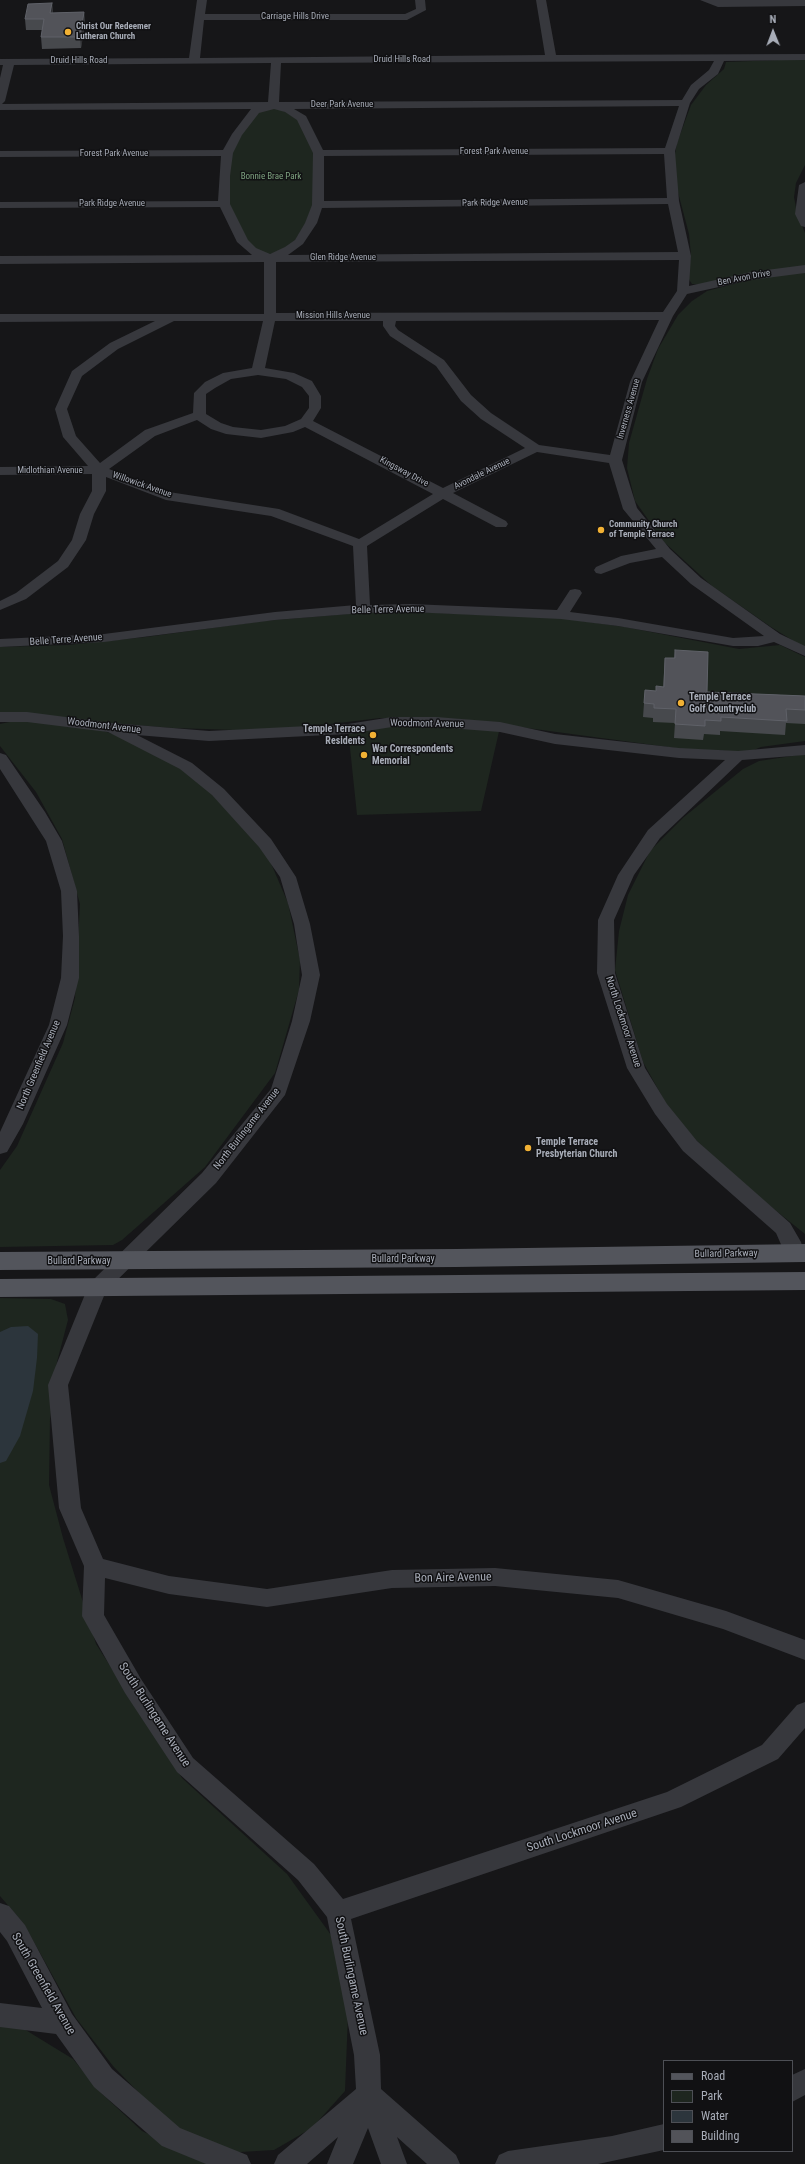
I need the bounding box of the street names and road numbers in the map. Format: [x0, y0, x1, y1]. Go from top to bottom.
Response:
street label: Carriage Hills Drive [261, 12, 329, 22]
street label: Druid Hills Road [374, 55, 430, 65]
street label: Druid Hills Road [51, 56, 107, 66]
street label: Deer Park Avenue [311, 100, 373, 110]
street label: Forest Park Avenue [460, 147, 528, 157]
street label: Forest Park Avenue [80, 149, 148, 159]
street label: Park Ridge Avenue [462, 197, 528, 209]
street label: Park Ridge Avenue [79, 199, 145, 209]
street label: Glen Ridge Avenue [310, 253, 376, 263]
street label: Ben Avon Drive [717, 268, 771, 288]
street label: Mission Hills Avenue [296, 311, 370, 321]
street label: Inverness Avenue [615, 378, 643, 440]
street label: Kingsway Drive [378, 455, 430, 489]
street label: Avondale Avenue [452, 456, 512, 492]
street label: Midlothian Avenue [17, 466, 83, 476]
street label: Willowick Avenue [111, 470, 173, 500]
street label: Belle Terre Avenue [351, 603, 425, 617]
street label: Belle Terre Avenue [29, 631, 103, 649]
street label: Woodmont Avenue [67, 716, 141, 736]
street label: Woodmont Avenue [390, 717, 464, 731]
street label: North Lockmoor Avenue [603, 975, 643, 1069]
street label: North Greenfield Avenue [15, 1019, 63, 1111]
street label: North Burlingame Avenue [211, 1086, 283, 1172]
street label: Bullard Parkway [694, 1247, 758, 1261]
street label: Bullard Parkway [371, 1253, 435, 1265]
street label: Bullard Parkway [47, 1255, 111, 1267]
street label: Bon Aire Avenue [414, 1570, 492, 1586]
street label: South Burlingame Avenue [115, 1660, 193, 1770]
street label: South Lockmoor Avenue [525, 1806, 639, 1856]
street label: South Burlingame Avenue [331, 1915, 371, 2037]
street label: South Greenfield Avenue [8, 1930, 78, 2038]

